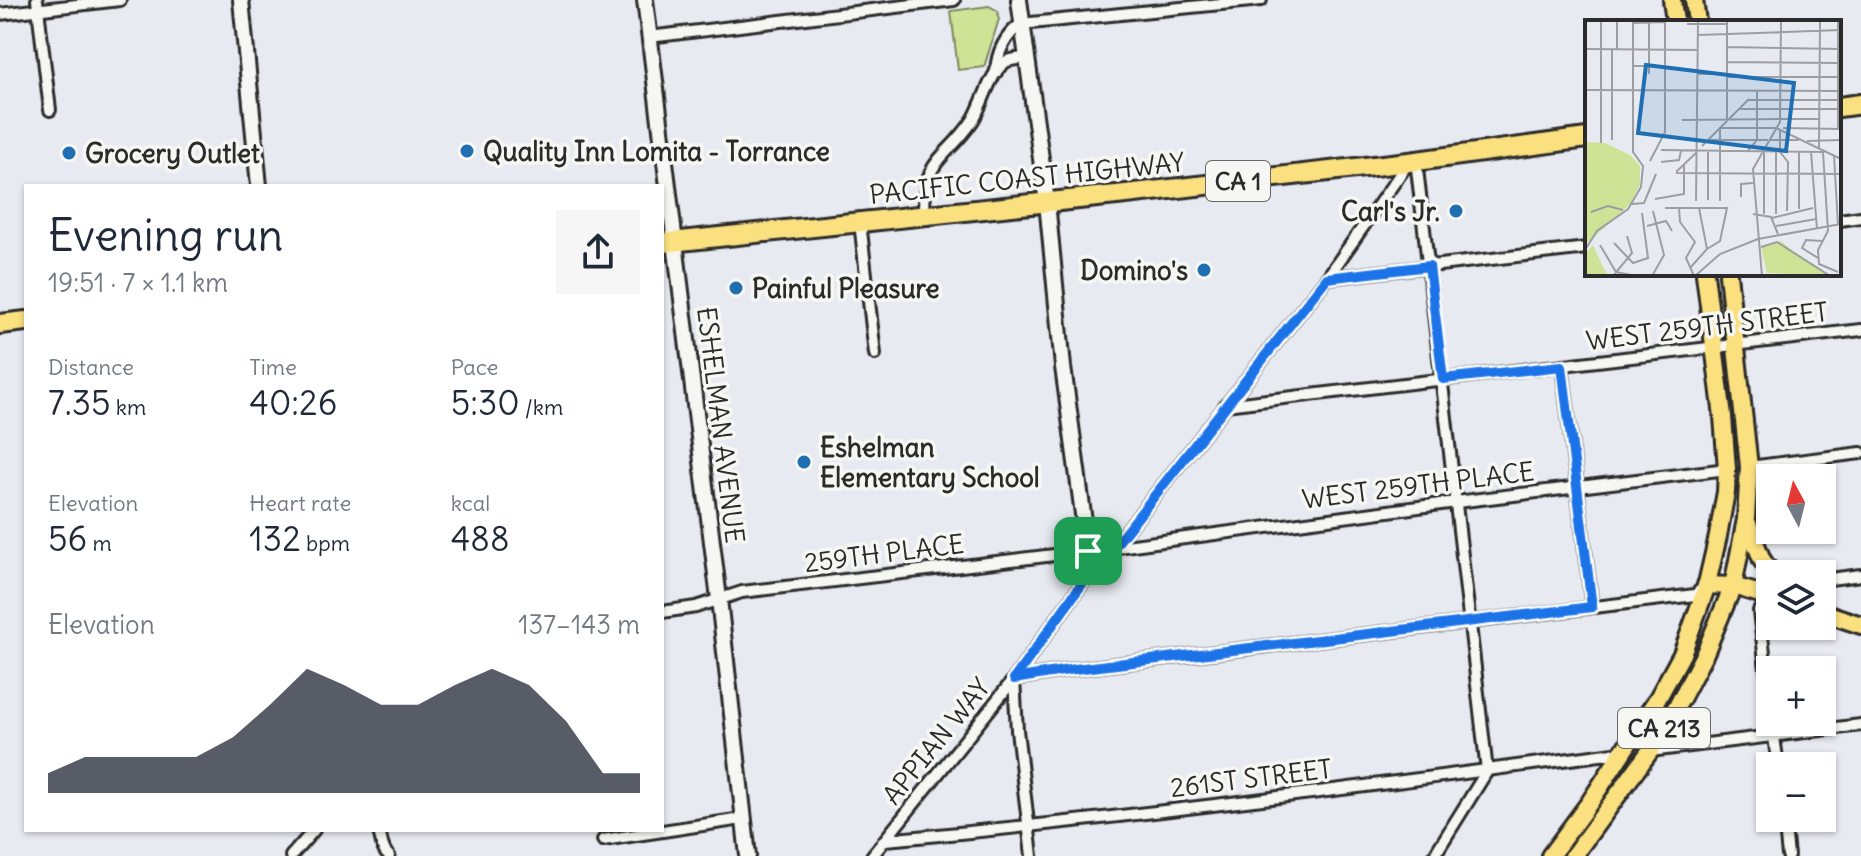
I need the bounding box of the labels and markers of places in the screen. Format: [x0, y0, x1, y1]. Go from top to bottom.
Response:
place label: Quality Inn Lomita - Torrance [483, 135, 830, 168]
place label: Grocery Outlet [85, 137, 260, 170]
marker: Quality Inn Lomita - Torrance [458, 142, 476, 160]
marker: Grocery Outlet [60, 144, 78, 162]
place label: Carl's Jr. [1341, 195, 1440, 228]
marker: Carl's Jr. [1447, 202, 1465, 220]
place label: Domino's [1080, 254, 1188, 287]
marker: Domino's [1195, 261, 1213, 279]
place label: Painful Pleasure [752, 272, 939, 305]
marker: Painful Pleasure [727, 279, 745, 297]
place label: Eshelman Elementary School [820, 431, 1040, 494]
marker: Eshelman Elementary School [795, 453, 813, 471]
pin [1054, 517, 1122, 585]

